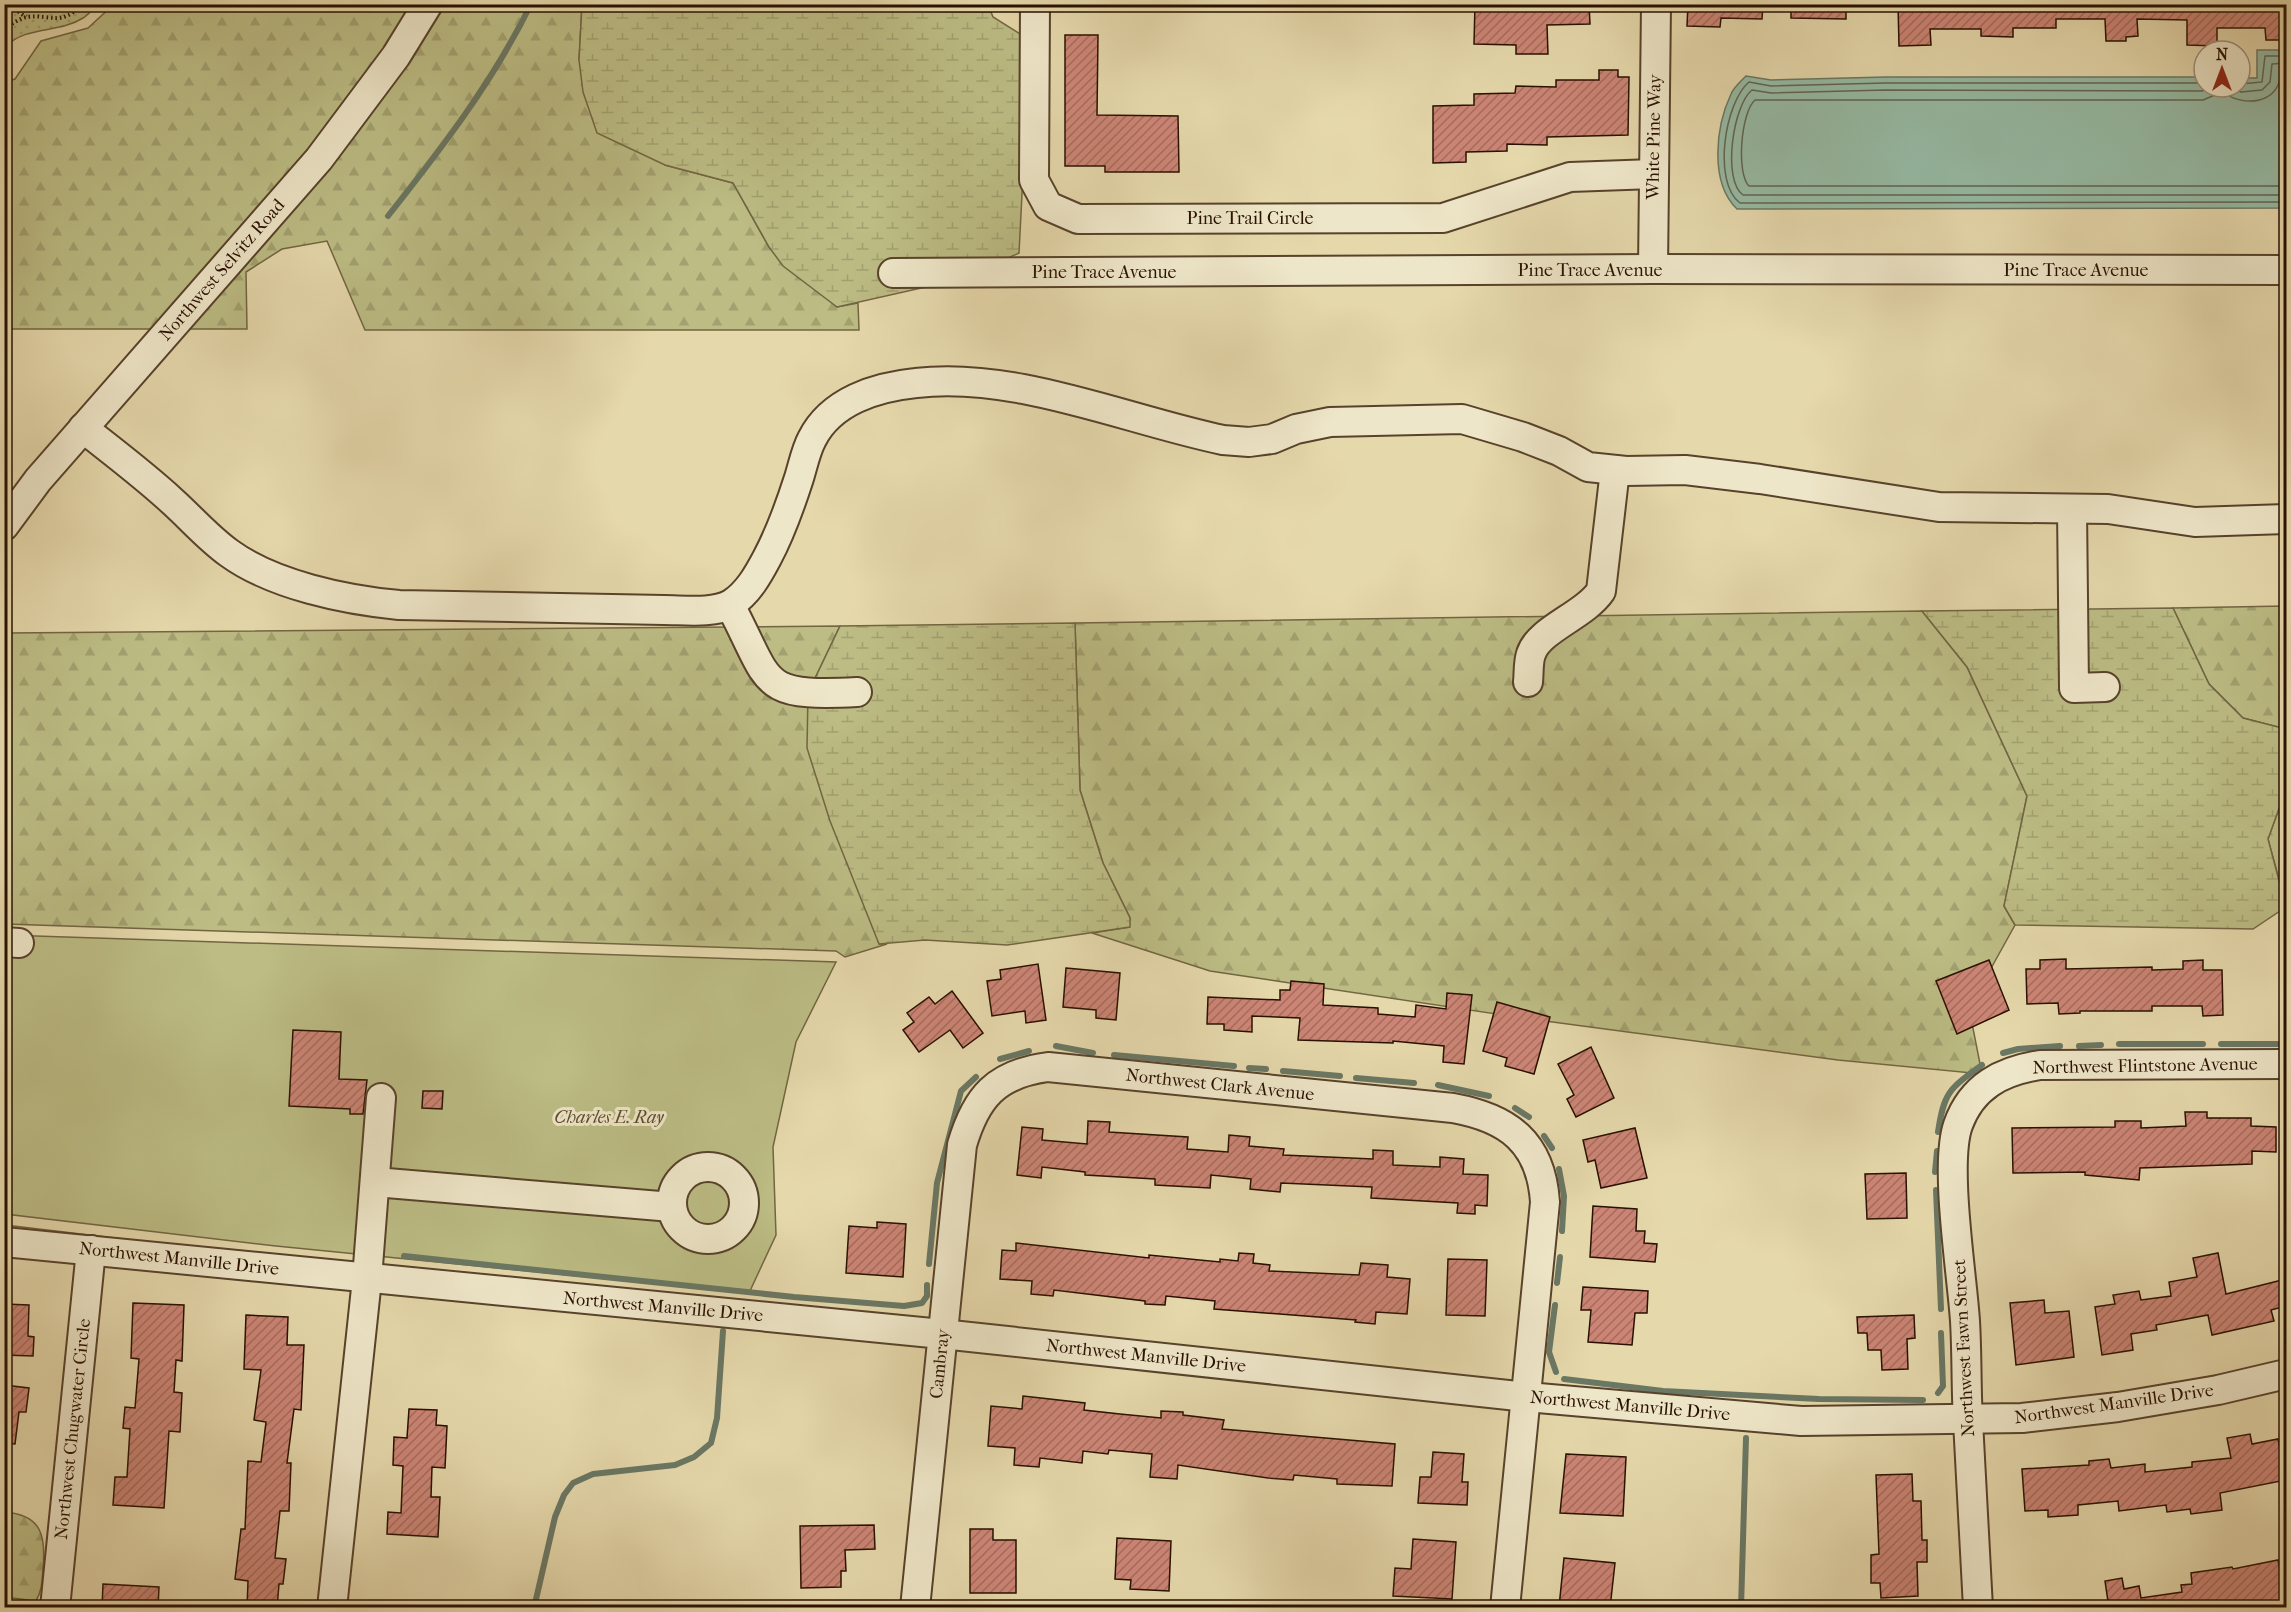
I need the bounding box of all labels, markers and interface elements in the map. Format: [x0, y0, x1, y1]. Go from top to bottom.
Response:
north arrow [2192, 39, 2252, 99]
text: N [2216, 45, 2229, 64]
street label: White Pine Way [1642, 73, 1666, 201]
street label: Northwest Selvitz Road [155, 195, 289, 345]
street label: Pine Trail Circle [1187, 208, 1314, 229]
street label: Pine Trace Avenue [1518, 260, 1663, 281]
street label: Pine Trace Avenue [2004, 260, 2149, 281]
street label: Pine Trace Avenue [1032, 262, 1177, 283]
street label: Northwest Flintstone Avenue [2032, 1054, 2258, 1078]
street label: Northwest Clark Avenue [1125, 1065, 1315, 1105]
park label: Charles E. Ray [554, 1107, 664, 1128]
street label: Northwest Manville Drive [78, 1238, 280, 1280]
street label: Northwest Fawn Street [1949, 1258, 1979, 1437]
street label: Northwest Manville Drive [562, 1288, 764, 1326]
street label: Northwest Chugwater Circle [51, 1317, 95, 1541]
street label: Cambray [926, 1327, 954, 1400]
street label: Northwest Manville Drive [1045, 1335, 1247, 1377]
street label: Northwest Manville Drive [2013, 1380, 2215, 1428]
street label: Northwest Manville Drive [1529, 1387, 1731, 1425]

